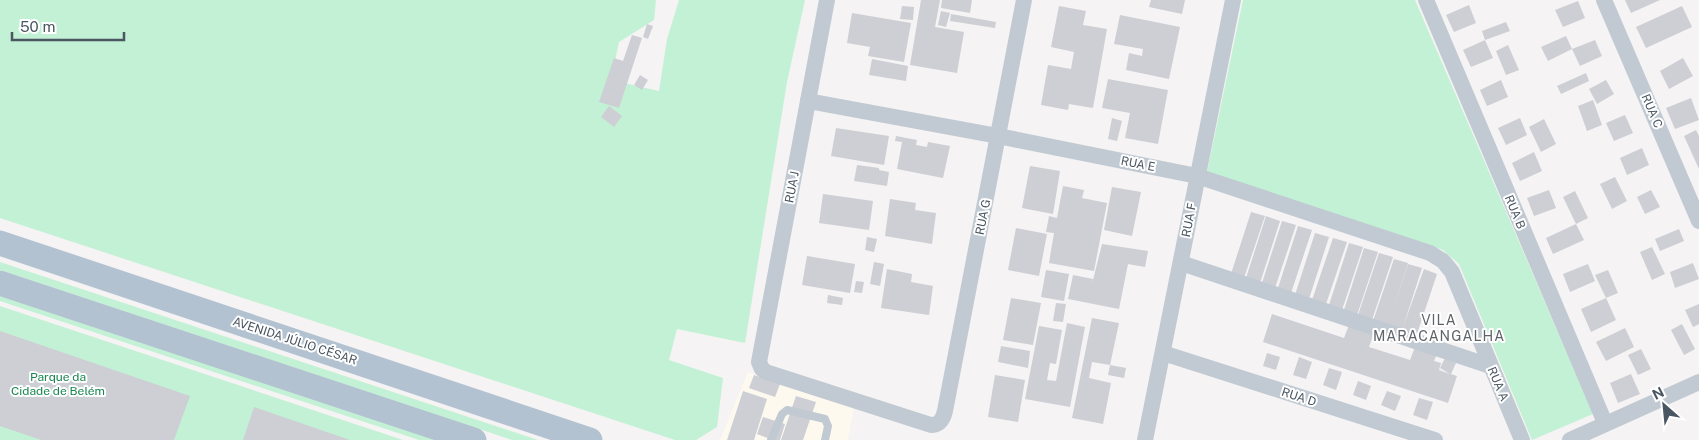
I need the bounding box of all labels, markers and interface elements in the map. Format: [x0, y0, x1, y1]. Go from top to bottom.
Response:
scale bar [12, 10, 125, 42]
text: 50 m [20, 18, 55, 35]
street label: RUA C [1639, 92, 1665, 130]
street label: RUA E [1120, 154, 1156, 174]
street label: RUA J [782, 170, 802, 204]
street label: RUA B [1502, 193, 1528, 231]
street label: RUA G [973, 198, 993, 236]
street label: RUA F [1179, 202, 1199, 238]
district label: VILA MARACANGALHA [1373, 312, 1505, 344]
street label: AVENIDA JÚLIO CÉSAR [231, 314, 359, 368]
street label: RUA A [1485, 365, 1512, 404]
park label: Parque da Cidade de Belém [11, 370, 105, 398]
north arrow [1639, 380, 1689, 430]
text: N [1650, 384, 1667, 403]
street label: RUA D [1280, 385, 1318, 409]

